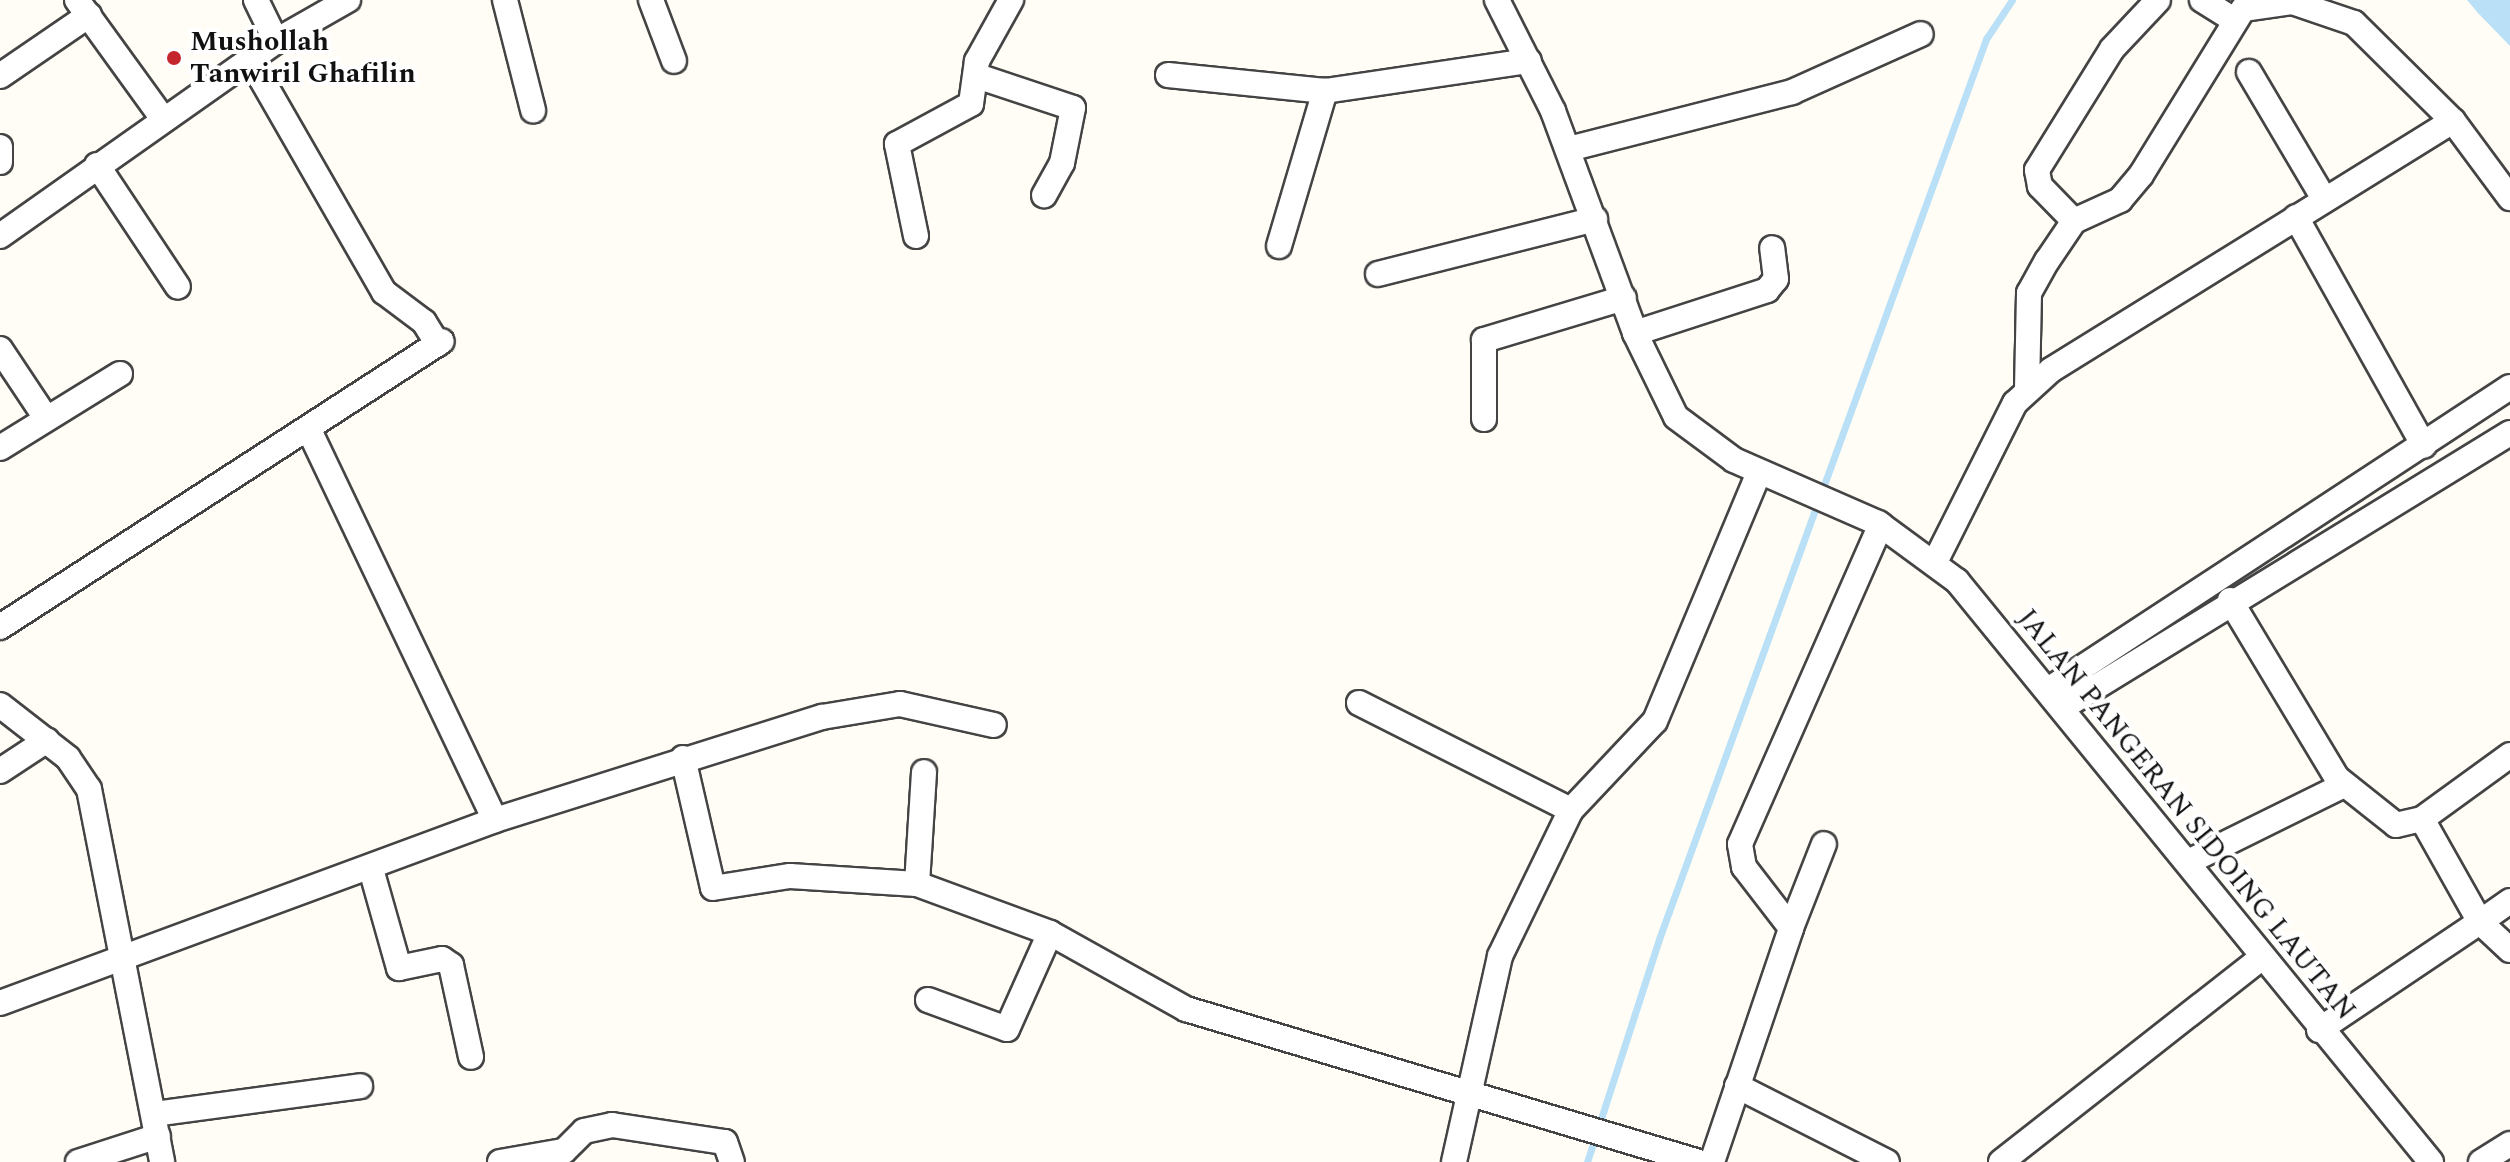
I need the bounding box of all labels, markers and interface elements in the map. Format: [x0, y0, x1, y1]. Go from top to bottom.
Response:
place label: Mushollah Tanwiril Ghafilin [190, 25, 416, 91]
marker: Mushollah Tanwiril Ghafilin [165, 49, 183, 67]
street label: JALAN PANGERAN SIDOING LAUTAN [2010, 603, 2362, 1027]

